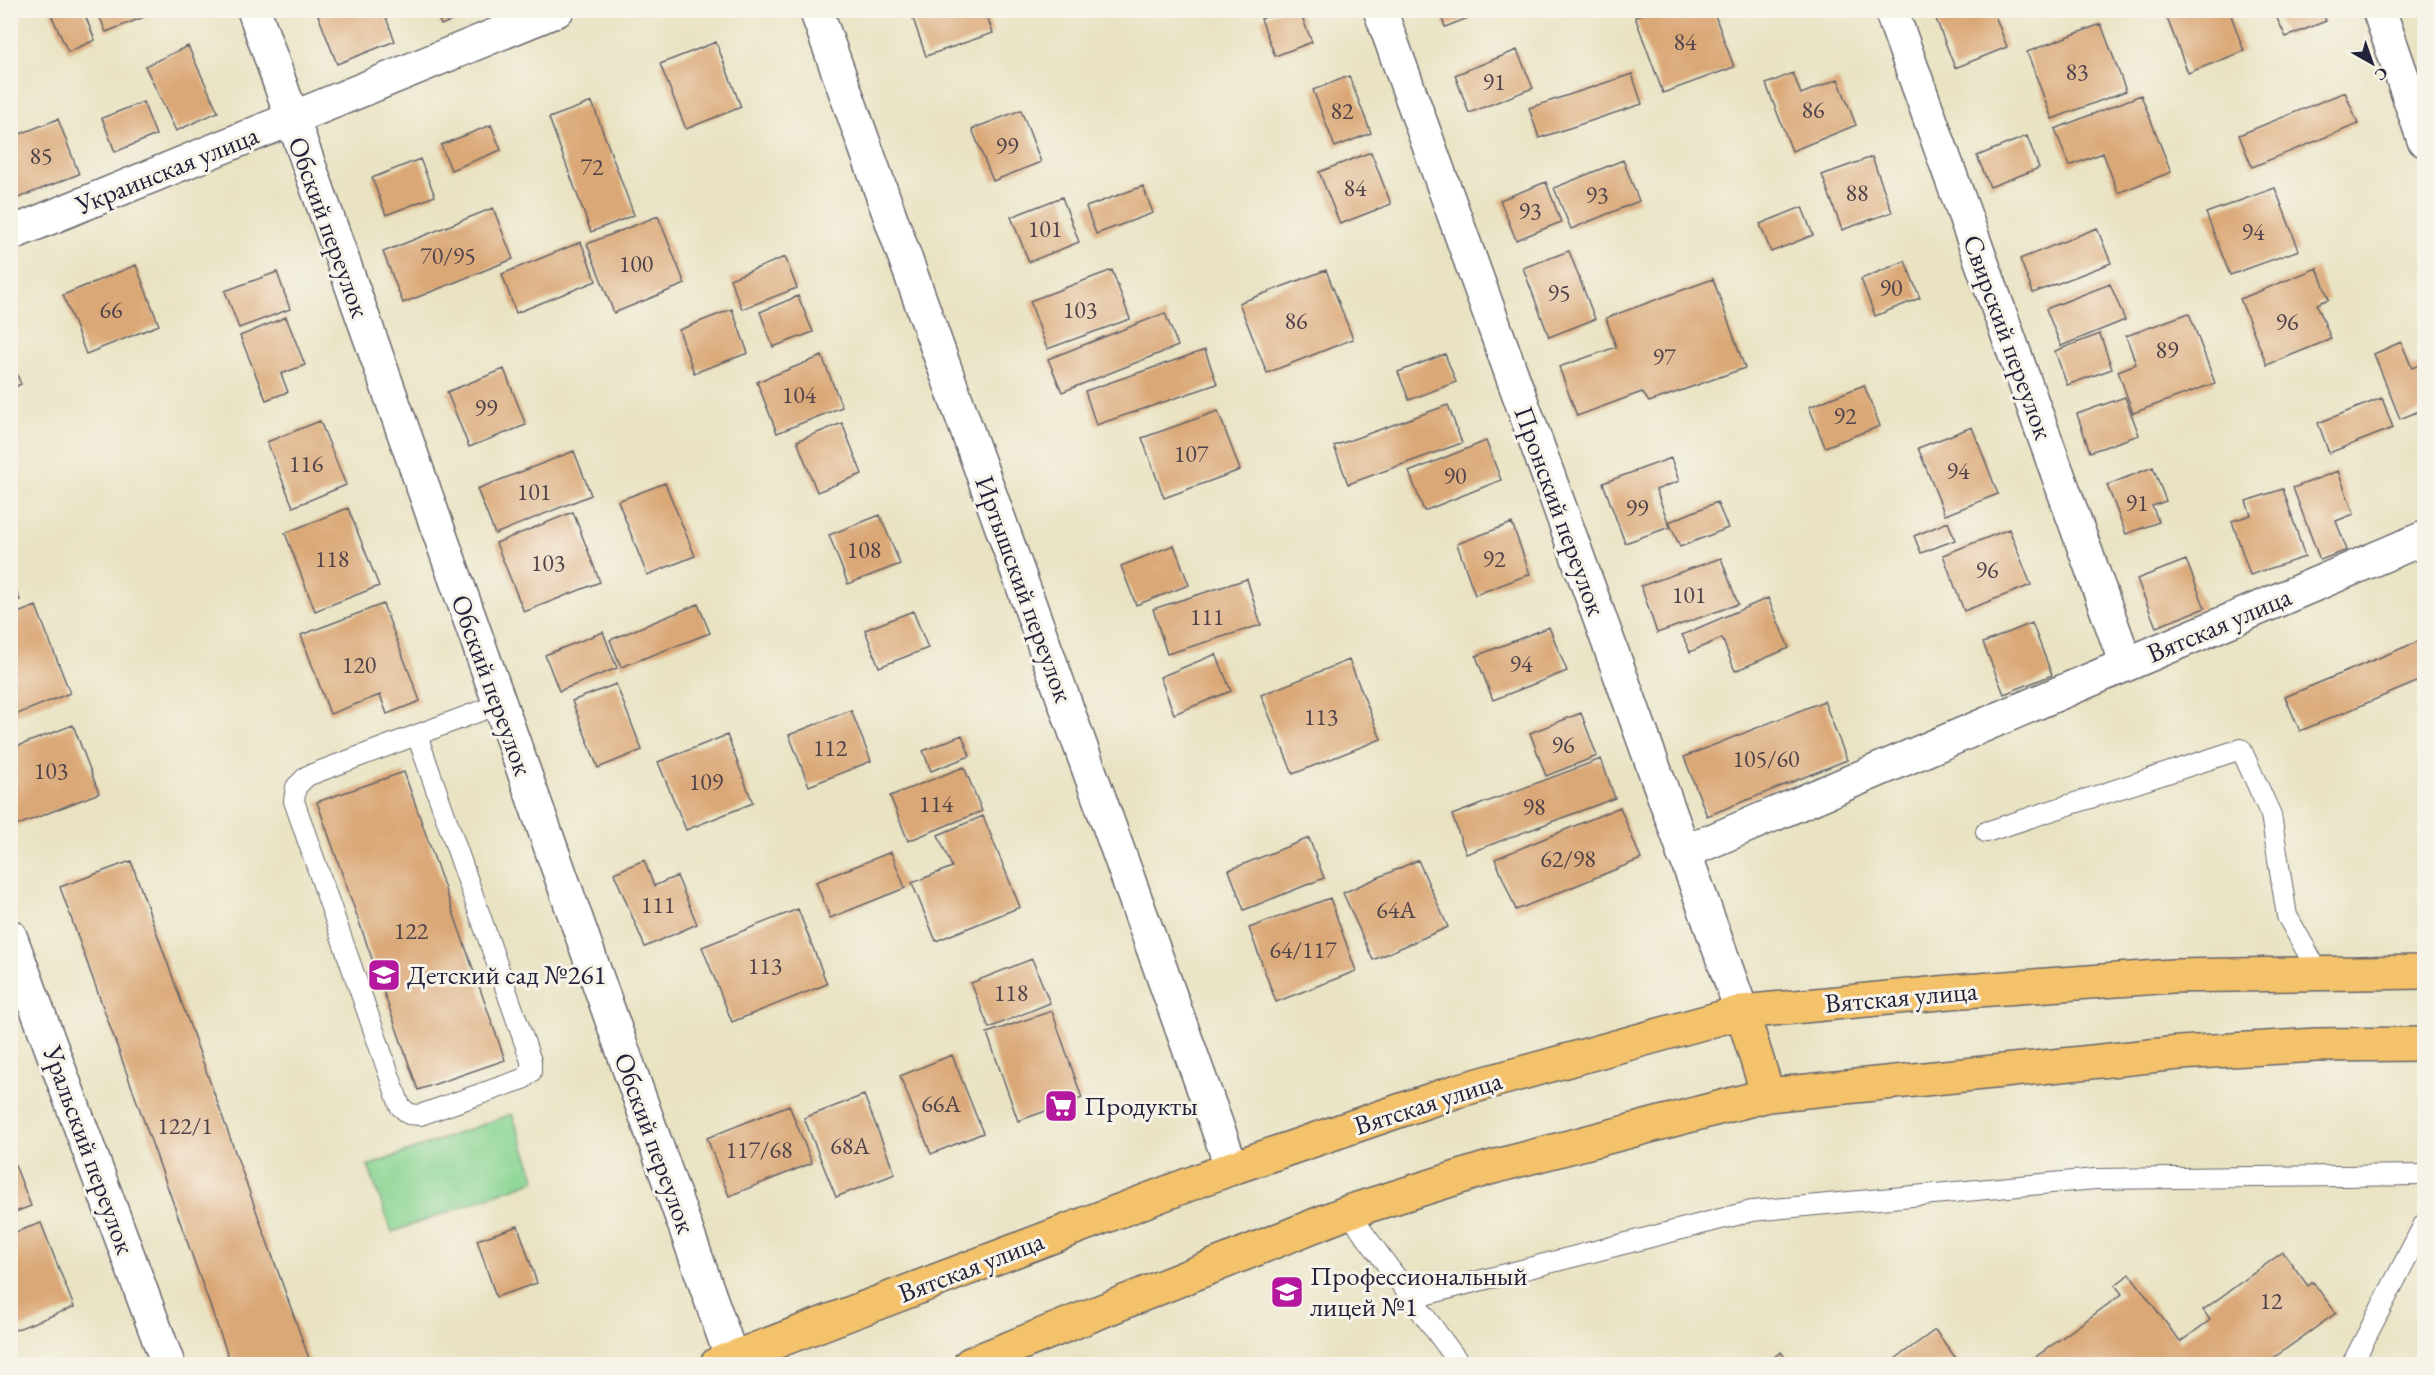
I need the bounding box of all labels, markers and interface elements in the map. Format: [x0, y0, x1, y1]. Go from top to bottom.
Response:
house number: 84 [1673, 26, 1697, 57]
north arrow [2342, 33, 2402, 93]
house number: 83 [2065, 56, 2089, 87]
text: С [2370, 62, 2392, 86]
house number: 91 [1482, 66, 1506, 97]
house number: 86 [1801, 94, 1825, 125]
house number: 82 [1330, 95, 1354, 126]
street label: Украинская улица [69, 117, 264, 223]
house number: 99 [995, 130, 1019, 161]
street label: Обский переулок [281, 132, 378, 322]
house number: 85 [29, 140, 53, 171]
house number: 72 [580, 151, 604, 182]
house number: 84 [1343, 172, 1367, 203]
house number: 88 [1845, 177, 1869, 208]
house number: 93 [1585, 179, 1609, 210]
house number: 93 [1518, 195, 1542, 226]
house number: 101 [1028, 213, 1062, 244]
house number: 94 [2241, 216, 2265, 247]
street label: Свирский переулок [1955, 230, 2062, 444]
house number: 70/95 [420, 240, 476, 271]
house number: 100 [619, 248, 653, 279]
house number: 90 [1879, 272, 1903, 303]
house number: 95 [1547, 277, 1571, 308]
house number: 66 [99, 294, 123, 325]
house number: 103 [1063, 294, 1097, 325]
house number: 86 [1284, 305, 1308, 336]
house number: 96 [2275, 306, 2299, 337]
house number: 89 [2155, 334, 2179, 365]
house number: 97 [1652, 341, 1676, 372]
house number: 104 [782, 379, 817, 410]
house number: 99 [474, 392, 498, 423]
house number: 92 [1833, 400, 1857, 431]
street label: Пронский переулок [1506, 401, 1615, 620]
house number: 107 [1174, 438, 1209, 469]
house number: 116 [289, 448, 323, 479]
house number: 94 [1946, 455, 1970, 486]
house number: 90 [1443, 460, 1467, 491]
street label: Иртышский переулок [967, 471, 1082, 707]
house number: 101 [517, 476, 551, 507]
house number: 91 [2125, 487, 2149, 518]
house number: 99 [1625, 492, 1649, 523]
house number: 108 [847, 534, 881, 565]
house number: 118 [315, 543, 349, 574]
house number: 92 [1482, 543, 1506, 574]
house number: 103 [531, 547, 565, 578]
house number: 96 [1975, 554, 1999, 585]
street label: Вятская улица [2141, 578, 2296, 671]
house number: 101 [1672, 579, 1706, 610]
street label: Обский переулок [444, 590, 541, 780]
house number: 111 [1190, 601, 1224, 632]
house number: 94 [1509, 648, 1533, 679]
house number: 120 [342, 649, 376, 680]
house number: 113 [1304, 701, 1338, 732]
house number: 96 [1551, 729, 1575, 760]
house number: 112 [813, 732, 848, 763]
house number: 105/60 [1732, 743, 1800, 774]
house number: 103 [34, 755, 68, 786]
house number: 109 [689, 766, 724, 797]
house number: 114 [919, 788, 954, 819]
house number: 98 [1522, 791, 1546, 822]
house number: 62/98 [1540, 843, 1596, 874]
house number: 111 [641, 889, 675, 920]
house number: 64А [1376, 894, 1416, 925]
house number: 122 [394, 915, 429, 946]
house number: 64/117 [1269, 934, 1337, 965]
house number: 113 [748, 950, 782, 981]
school or university icon: Детский сад №261 [366, 957, 402, 993]
place label: Детский сад №261 [407, 957, 606, 992]
street label: Вятская улица [1823, 972, 1979, 1021]
house number: 118 [994, 977, 1028, 1008]
street label: Уральский переулок [35, 1040, 143, 1259]
street label: Обский переулок [607, 1048, 704, 1238]
street label: Вятская улица [1350, 1062, 1506, 1143]
house number: 66А [921, 1088, 961, 1119]
supermarket icon: Продукты [1043, 1088, 1079, 1124]
place label: Продукты [1084, 1088, 1198, 1123]
house number: 122/1 [157, 1110, 213, 1141]
house number: 68А [830, 1130, 870, 1161]
house number: 117/68 [725, 1134, 793, 1165]
street label: Вятская улица [893, 1223, 1049, 1310]
place label: Профессиональный лицей №1 [1310, 1258, 1528, 1324]
school or university icon: Профессиональный лицей №1 [1269, 1274, 1305, 1310]
house number: 12 [2259, 1285, 2283, 1316]

